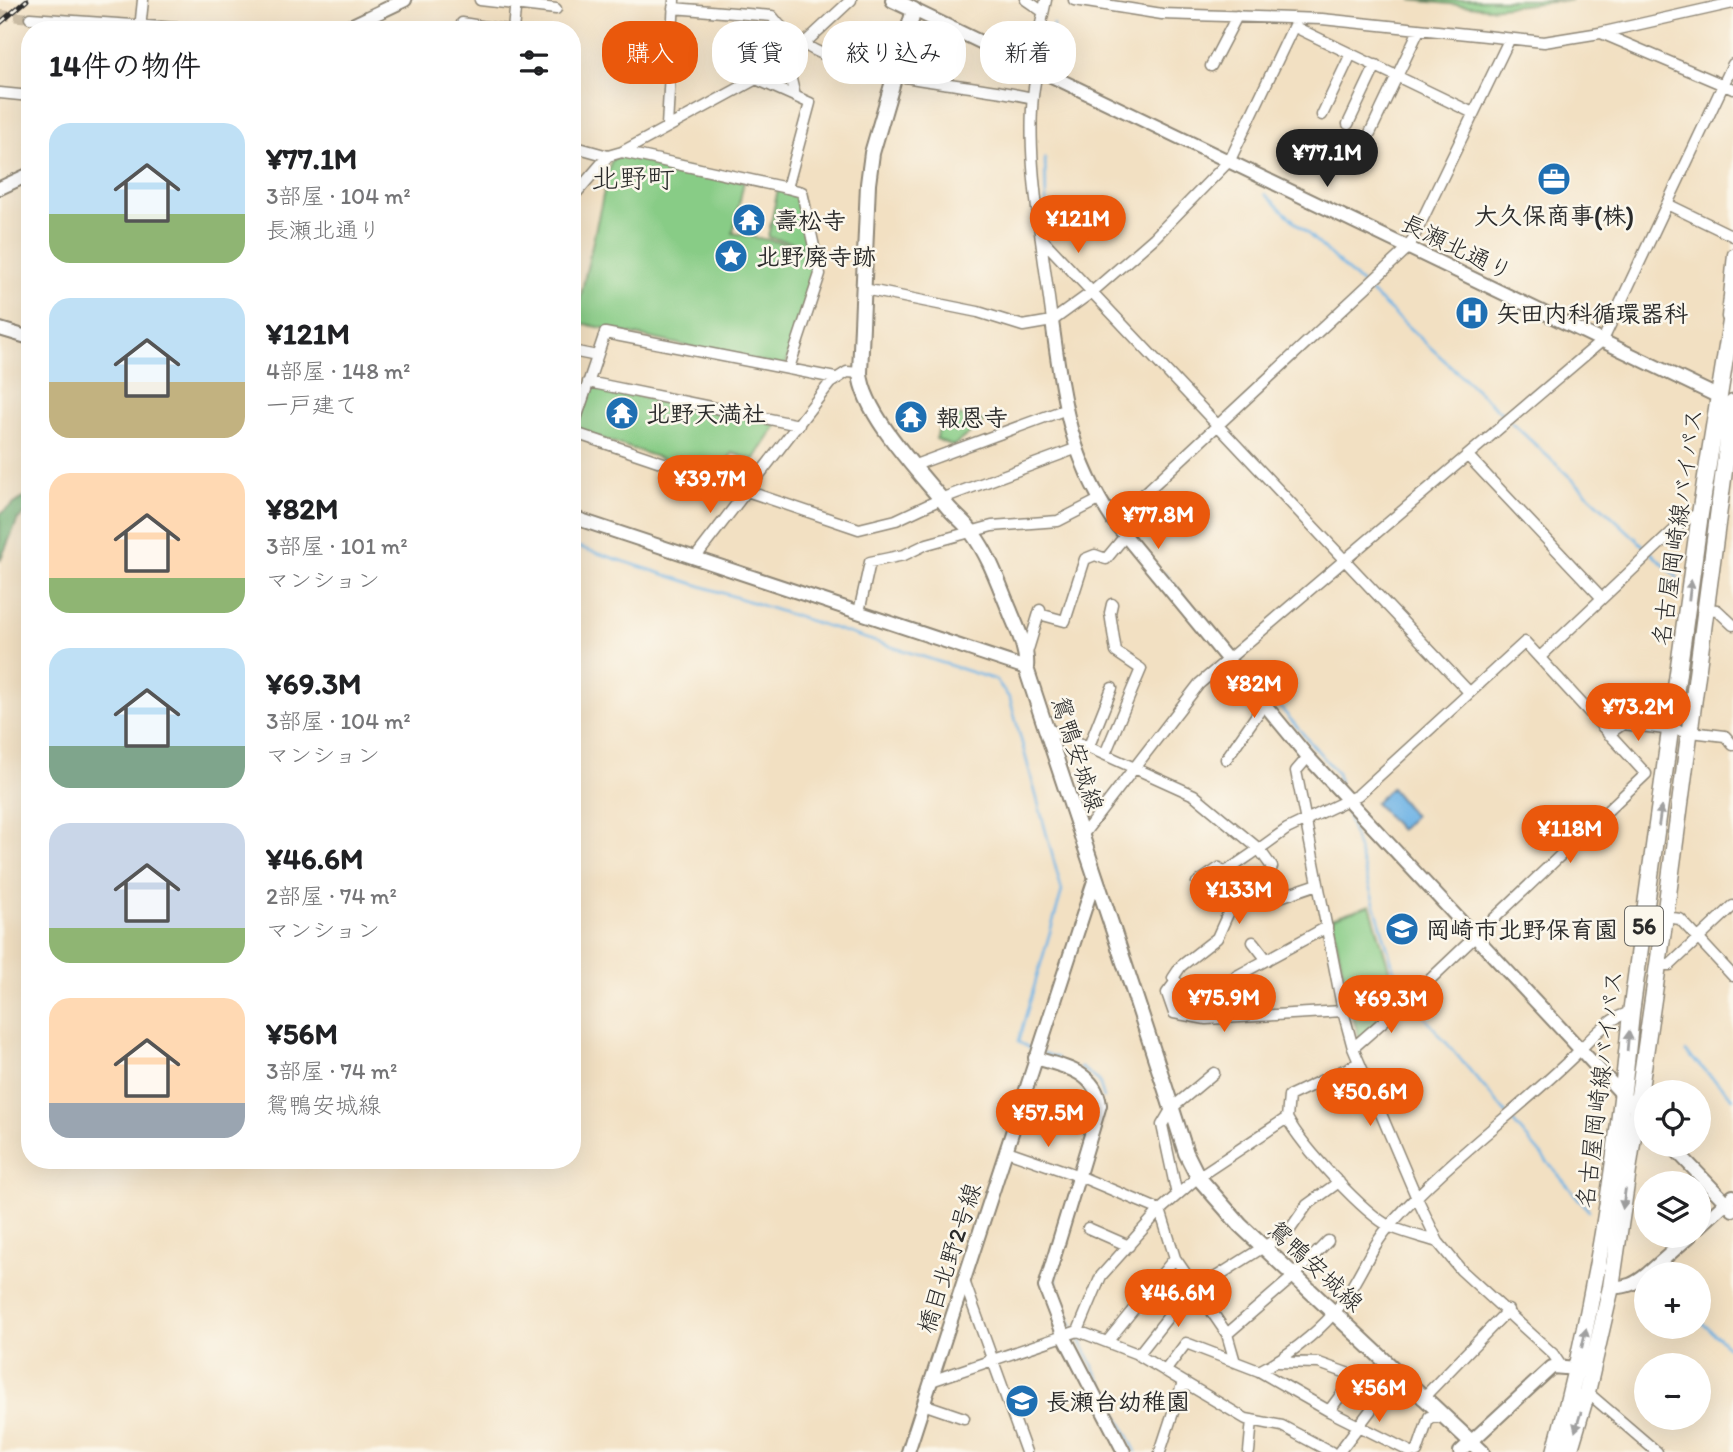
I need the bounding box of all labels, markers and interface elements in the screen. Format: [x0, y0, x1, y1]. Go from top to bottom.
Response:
chip: 購入 [602, 21, 698, 84]
chip: 賃貸 [712, 21, 808, 84]
chip: 絞り込み [822, 21, 966, 84]
chip: 新着 [980, 21, 1076, 84]
icon: filters [515, 44, 553, 82]
text: 14件の物件 [49, 47, 201, 84]
pin: ¥77.1M [1270, 130, 1384, 189]
text: ¥77.1M [1292, 138, 1362, 166]
text: ¥77.1M [266, 140, 357, 177]
icon: home [105, 151, 189, 235]
office icon: 大久保商事(株) [1535, 160, 1573, 198]
district label: 北野町 [591, 161, 675, 195]
text: 3部屋 · 104 m² [266, 182, 411, 210]
pin: ¥121M [1029, 196, 1127, 255]
temple icon: 壽松寺 [730, 201, 768, 239]
place label: 大久保商事(株) [1474, 201, 1634, 231]
text: ¥121M [1046, 204, 1110, 232]
place label: 壽松寺 [774, 206, 846, 235]
street label: 長瀬北通り [1397, 208, 1517, 286]
text: 長瀬北通り [266, 216, 381, 244]
place icon: 北野廃寺跡 [712, 237, 750, 275]
place label: 北野廃寺跡 [756, 242, 876, 271]
hospital icon: 矢田内科循環器科 [1453, 294, 1491, 332]
place label: 矢田内科循環器科 [1496, 299, 1688, 328]
text: ¥121M [266, 315, 350, 352]
icon: home [105, 326, 189, 410]
text: 4部屋 · 148 m² [266, 357, 411, 385]
text: 一戸建て [266, 391, 358, 419]
temple icon: 北野天満社 [603, 394, 641, 432]
temple icon: 報恩寺 [892, 398, 930, 436]
place label: 北野天満社 [646, 399, 766, 428]
place label: 報恩寺 [936, 403, 1008, 432]
street label: 名古屋岡崎線バイパス [1646, 406, 1708, 648]
pin: ¥39.7M [653, 456, 767, 515]
text: ¥39.7M [674, 464, 746, 492]
text: ¥82M [266, 490, 339, 527]
pin: ¥77.8M [1101, 491, 1215, 551]
text: ¥77.8M [1122, 500, 1194, 528]
icon: home [105, 501, 189, 585]
text: 3部屋 · 101 m² [266, 532, 408, 560]
text: マンション [266, 566, 380, 594]
one-way arrow [1685, 579, 1696, 601]
pin: ¥82M [1213, 660, 1295, 720]
text: ¥69.3M [266, 665, 362, 702]
text: ¥82M [1226, 669, 1282, 697]
icon: home [105, 676, 189, 760]
pin: ¥73.2M [1581, 684, 1695, 743]
street label: 鴛鴨安城線 [1046, 692, 1110, 816]
text: ¥73.2M [1602, 692, 1674, 720]
text: 3部屋 · 104 m² [266, 707, 411, 735]
text: マンション [266, 741, 380, 769]
one-way arrow [1654, 805, 1665, 827]
pin: ¥118M [1521, 806, 1619, 865]
text: ¥118M [1538, 814, 1602, 842]
text: ¥46.6M [266, 840, 364, 877]
icon: home [105, 851, 189, 935]
pin: ¥133M [1190, 866, 1288, 926]
text: ¥133M [1206, 875, 1272, 903]
text: 2部屋 · 74 m² [266, 882, 397, 910]
road number: 56 [1625, 906, 1663, 945]
school or university icon: 岡崎市北野保育園 [1383, 910, 1421, 948]
place label: 岡崎市北野保育園 [1426, 915, 1618, 944]
text: マンション [266, 916, 380, 944]
street label: 名古屋岡崎線バイパス [1570, 968, 1628, 1210]
pin: ¥75.9M [1167, 974, 1281, 1034]
pin: ¥69.3M [1334, 976, 1448, 1035]
text: ¥75.9M [1188, 983, 1260, 1011]
text: ¥69.3M [1354, 984, 1428, 1012]
text: ¥56M [266, 1015, 338, 1052]
icon: home [105, 1026, 189, 1110]
one-way arrow [1623, 1030, 1634, 1052]
text: 3部屋 · 74 m² [266, 1057, 397, 1085]
pin: ¥50.6M [1313, 1068, 1427, 1128]
text: ¥50.6M [1332, 1077, 1408, 1105]
map controls [1634, 1080, 1711, 1430]
button: locate [1634, 1080, 1711, 1157]
pin: ¥57.5M [991, 1090, 1105, 1149]
text: 鴛鴨安城線 [266, 1091, 381, 1119]
text: ¥57.5M [1012, 1098, 1084, 1126]
button: layers [1634, 1171, 1711, 1248]
street label: 橋目北野2号線 [911, 1179, 987, 1337]
one-way arrow [1618, 1188, 1629, 1210]
street label: 鴛鴨安城線 [1262, 1214, 1370, 1318]
button: + [1634, 1262, 1711, 1339]
pin: ¥46.6M [1121, 1270, 1235, 1329]
text: ¥46.6M [1141, 1278, 1215, 1306]
one-way arrow [1579, 1327, 1590, 1349]
button: − [1634, 1353, 1711, 1430]
pin: ¥56M [1338, 1364, 1420, 1424]
text: ¥56M [1351, 1373, 1407, 1401]
school or university icon: 長瀬台幼稚園 [1003, 1382, 1041, 1420]
place label: 長瀬台幼稚園 [1046, 1387, 1190, 1416]
one-way arrow [1572, 1411, 1583, 1432]

